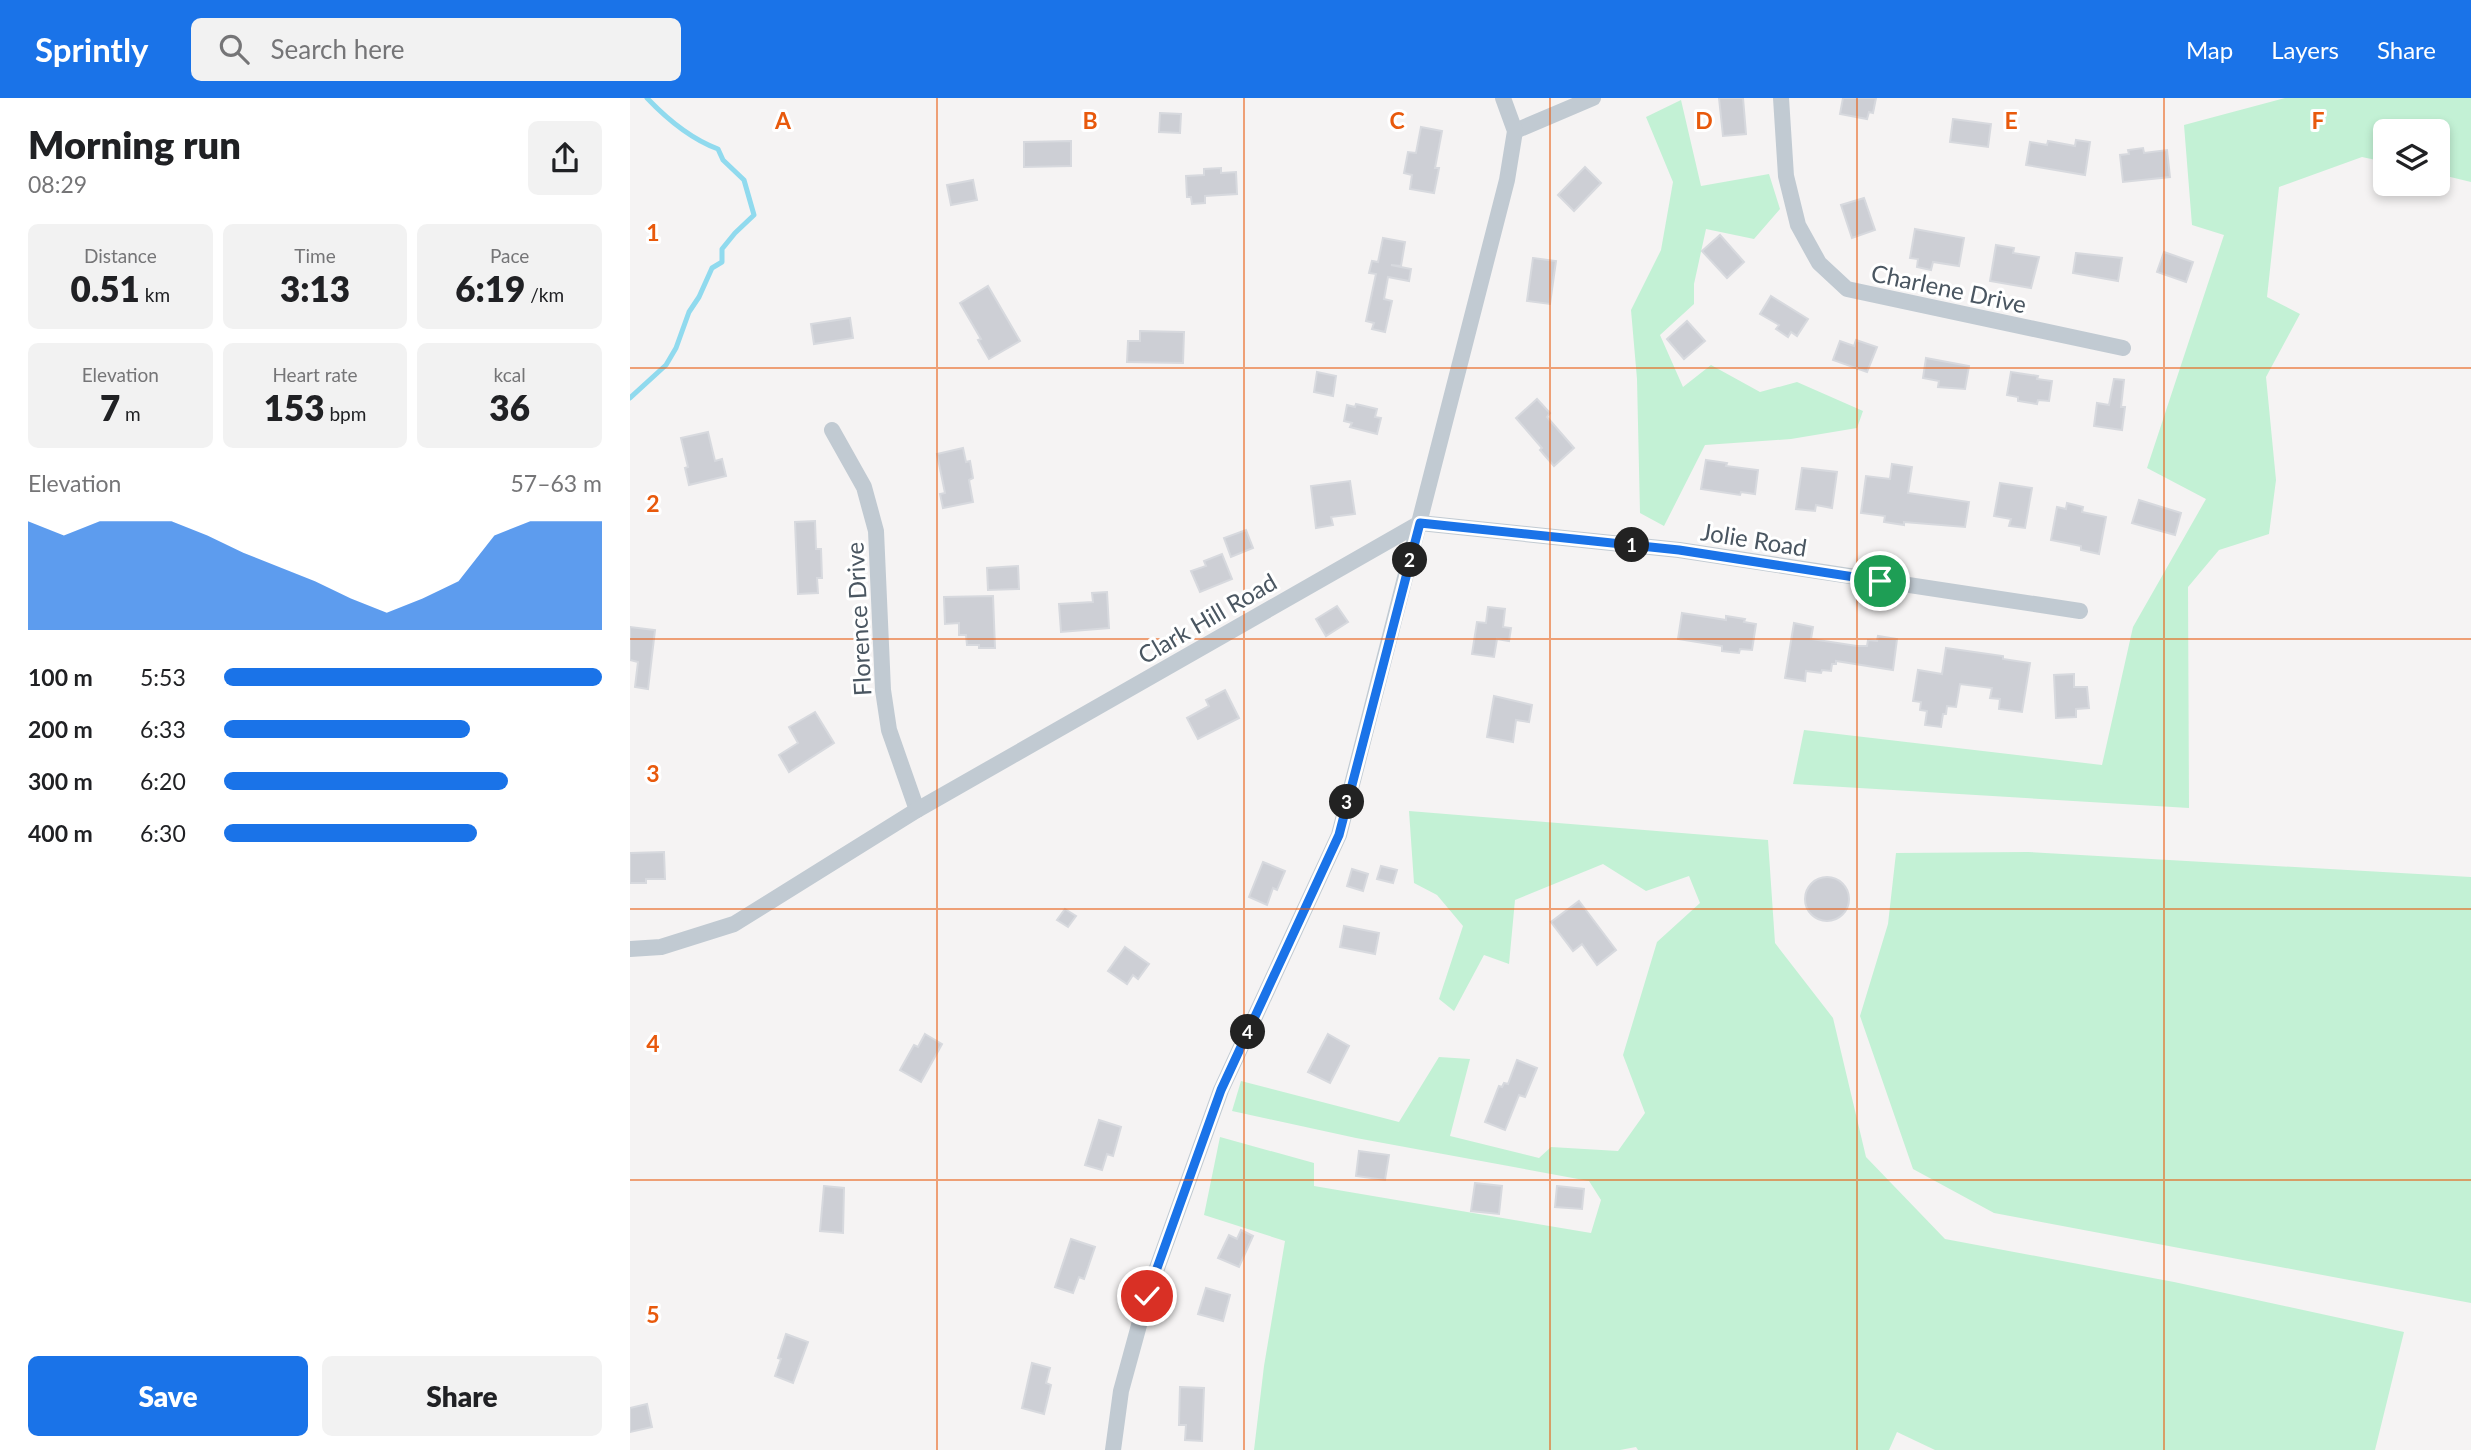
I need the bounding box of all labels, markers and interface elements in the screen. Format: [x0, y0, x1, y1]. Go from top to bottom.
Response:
search box [191, 18, 681, 81]
text: Sprintly [35, 29, 149, 69]
icon: search [215, 30, 253, 68]
text: Search here [271, 33, 405, 65]
text: Map [2186, 35, 2233, 64]
text: Layers [2271, 35, 2339, 64]
text: Share [2377, 35, 2436, 64]
text: A [774, 106, 792, 134]
text: B [1082, 106, 1098, 134]
text: C [1389, 106, 1405, 134]
text: D [1695, 106, 1713, 134]
text: E [2004, 106, 2018, 134]
text: F [2311, 106, 2325, 134]
map controls [2373, 119, 2450, 196]
button: layers [2373, 119, 2450, 196]
text: Morning run [28, 121, 241, 167]
button: share [528, 121, 602, 195]
text: 08:29 [28, 170, 87, 198]
text: 1 [646, 218, 660, 246]
text: Distance [84, 244, 157, 267]
text: Time [294, 244, 336, 267]
text: Pace [490, 244, 529, 267]
street label: Charlene Drive [1869, 257, 2029, 319]
text: 0.51 [71, 267, 140, 309]
text: 3:13 [280, 267, 350, 309]
text: 6:19 [455, 267, 525, 309]
text: km [140, 283, 170, 306]
text: /km [525, 283, 564, 306]
text: Elevation [82, 363, 159, 386]
text: Heart rate [272, 363, 358, 386]
text: kcal [494, 363, 526, 386]
text: 7 [100, 386, 120, 428]
text: 153 [264, 386, 325, 428]
text: 36 [489, 386, 530, 428]
text: m [120, 402, 141, 425]
text: bpm [325, 402, 366, 425]
text: Elevation [28, 469, 121, 497]
text: 57–63 m [510, 469, 602, 497]
text: 2 [646, 489, 660, 517]
street label: Jolie Road [1699, 516, 1809, 562]
pin: 1 [1614, 528, 1650, 562]
text: 1 [1626, 533, 1637, 556]
street label: Florence Drive [839, 541, 877, 697]
pin: 2 [1392, 542, 1428, 578]
text: 2 [1404, 548, 1415, 571]
pin [1850, 551, 1910, 611]
icon: arrive [1861, 562, 1899, 600]
street label: Clark Hill Road [1132, 567, 1282, 669]
text: 100 m [28, 663, 93, 691]
text: 5:53 [140, 663, 186, 691]
text: 200 m [28, 715, 93, 743]
text: 6:33 [140, 715, 186, 743]
text: 3 [646, 759, 660, 787]
text: 300 m [28, 767, 93, 795]
text: 6:20 [140, 767, 186, 795]
pin: 3 [1330, 784, 1364, 820]
text: 3 [1341, 790, 1352, 813]
text: 400 m [28, 819, 93, 847]
text: 6:30 [140, 819, 186, 847]
pin: 4 [1230, 1014, 1266, 1049]
text: 4 [1242, 1020, 1253, 1043]
text: 4 [646, 1029, 660, 1057]
pin [1117, 1266, 1177, 1326]
icon: check [1128, 1277, 1166, 1315]
text: 5 [646, 1300, 660, 1328]
button: Save [28, 1356, 308, 1436]
button: Share [322, 1356, 602, 1436]

